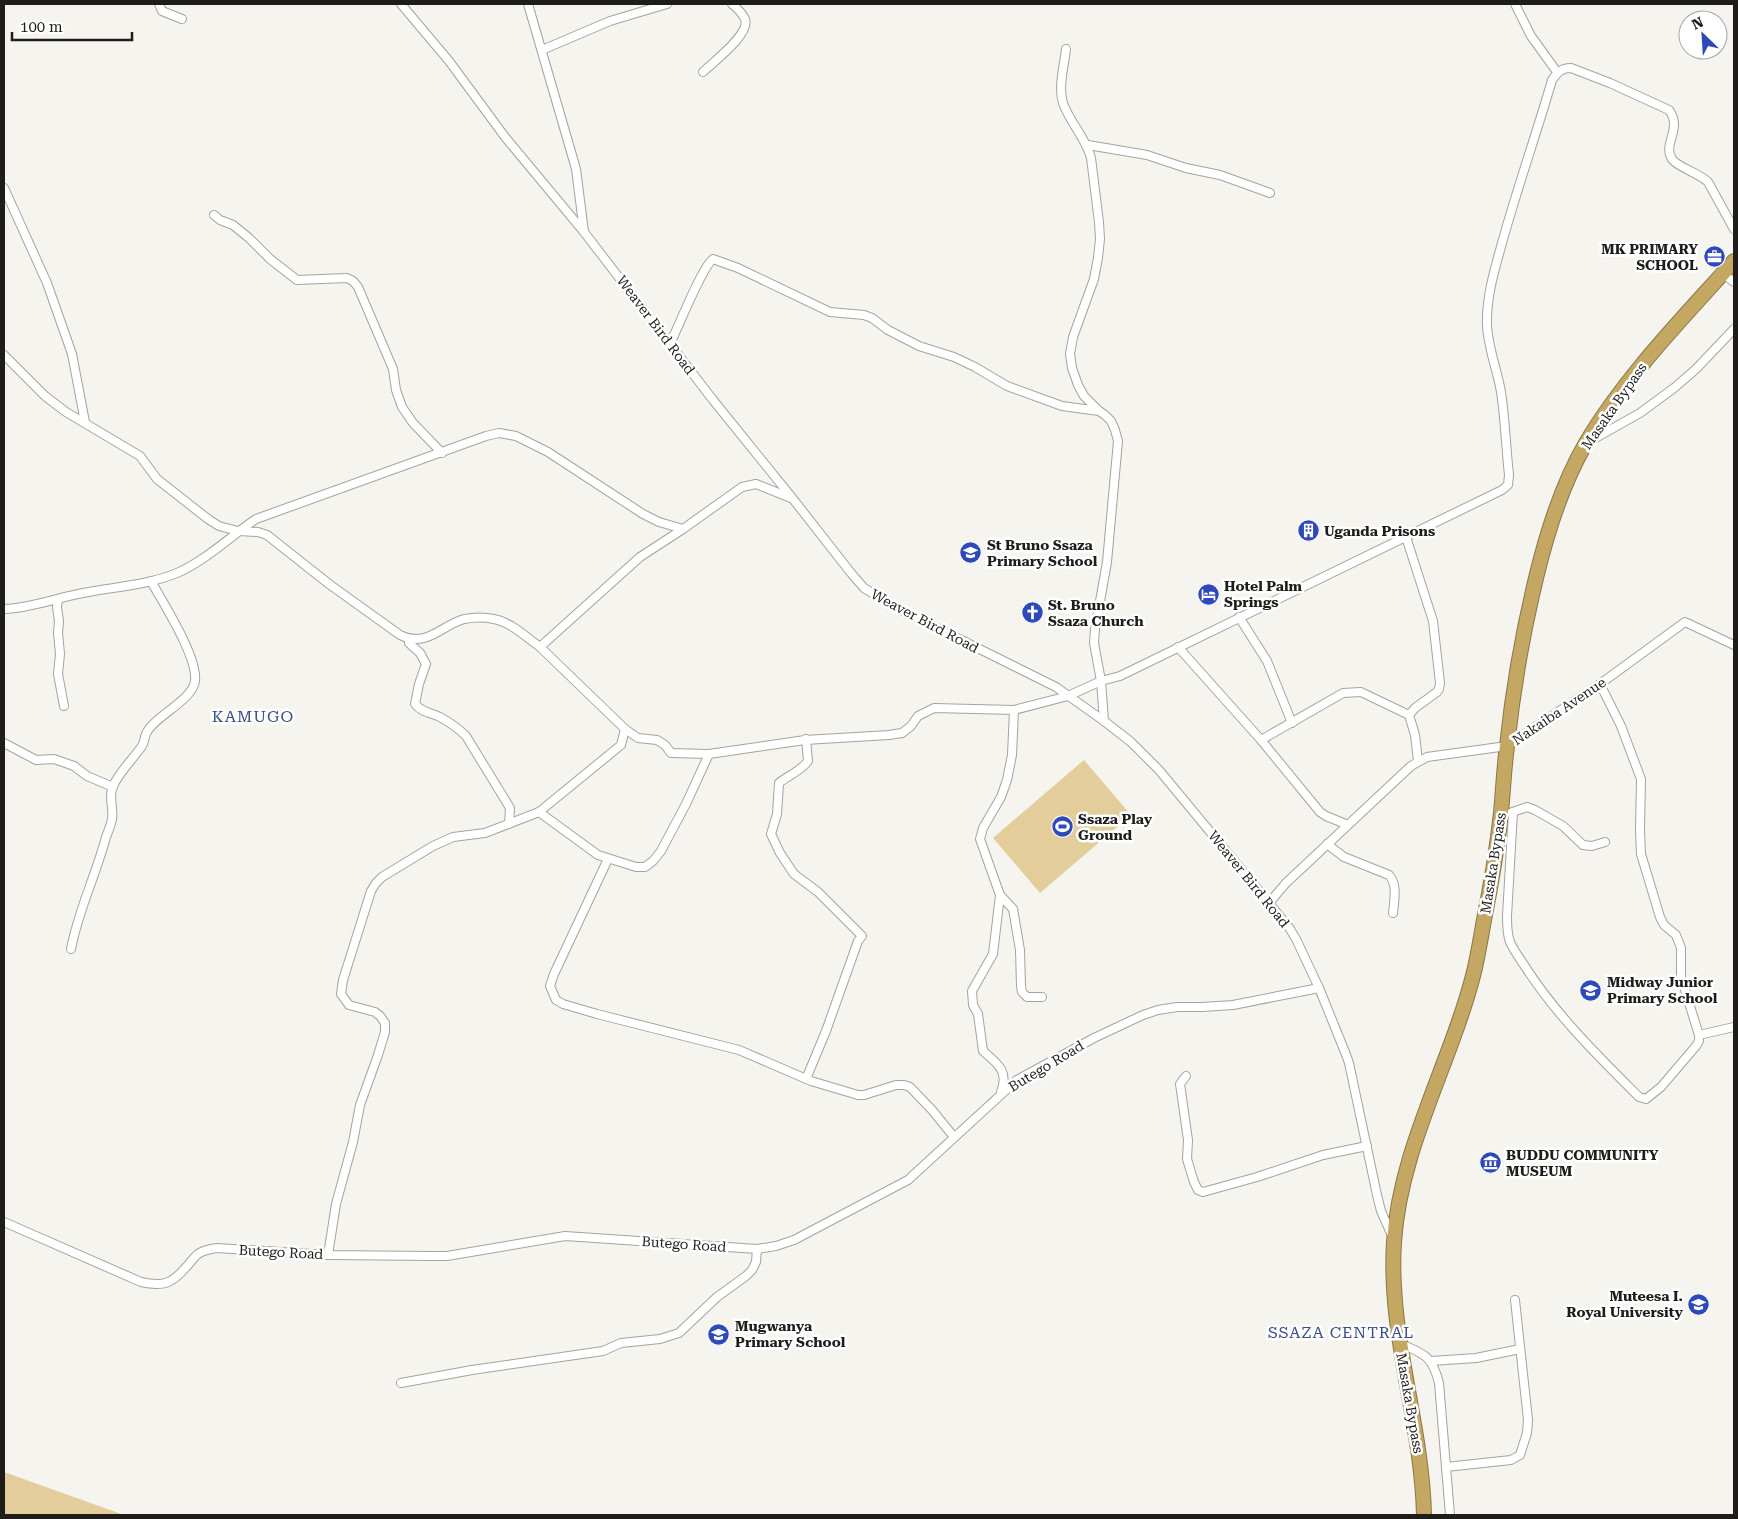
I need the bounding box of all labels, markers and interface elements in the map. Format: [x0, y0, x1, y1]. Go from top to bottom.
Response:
scale bar [12, 10, 132, 42]
north arrow [1678, 10, 1728, 60]
text: N [1689, 14, 1706, 33]
text: 100 m [20, 18, 63, 36]
place label: MK PRIMARY SCHOOL [1601, 241, 1698, 273]
office icon: MK PRIMARY SCHOOL [1702, 245, 1726, 269]
street label: Weaver Bird Road [614, 272, 698, 378]
street label: Masaka Bypass [1578, 359, 1650, 452]
building icon: Uganda Prisons [1296, 519, 1320, 543]
place label: Uganda Prisons [1324, 523, 1435, 539]
place label: St Bruno Ssaza Primary School [987, 537, 1098, 569]
school or university icon: St Bruno Ssaza Primary School [959, 541, 983, 565]
place label: Hotel Palm Springs [1224, 578, 1302, 610]
hotel icon: Hotel Palm Springs [1196, 582, 1220, 606]
street label: Weaver Bird Road [868, 586, 982, 656]
place label: St. Bruno Ssaza Church [1048, 597, 1144, 629]
church icon: St. Bruno Ssaza Church [1020, 601, 1044, 625]
street label: Nakaiba Avenue [1509, 674, 1609, 748]
district label: KAMUGO [212, 707, 294, 726]
place label: Ssaza Play Ground [1078, 811, 1153, 843]
street label: Masaka Bypass [1477, 811, 1509, 915]
sports icon: Ssaza Play Ground [1050, 815, 1074, 839]
street label: Weaver Bird Road [1205, 827, 1293, 931]
place label: Midway Junior Primary School [1607, 974, 1718, 1006]
school or university icon: Midway Junior Primary School [1579, 978, 1603, 1002]
street label: Butego Road [1006, 1037, 1086, 1095]
place label: BUDDU COMMUNITY MUSEUM [1506, 1147, 1659, 1179]
museum icon: BUDDU COMMUNITY MUSEUM [1478, 1151, 1502, 1175]
street label: Butego Road [641, 1233, 727, 1255]
street label: Butego Road [238, 1242, 324, 1262]
place label: Muteesa I. Royal University [1566, 1288, 1684, 1320]
school or university icon: Muteesa I. Royal University [1687, 1292, 1711, 1316]
place label: Mugwanya Primary School [735, 1318, 846, 1350]
school or university icon: Mugwanya Primary School [707, 1322, 731, 1346]
district label: SSAZA CENTRAL [1268, 1323, 1414, 1342]
street label: Masaka Bypass [1393, 1351, 1427, 1455]

